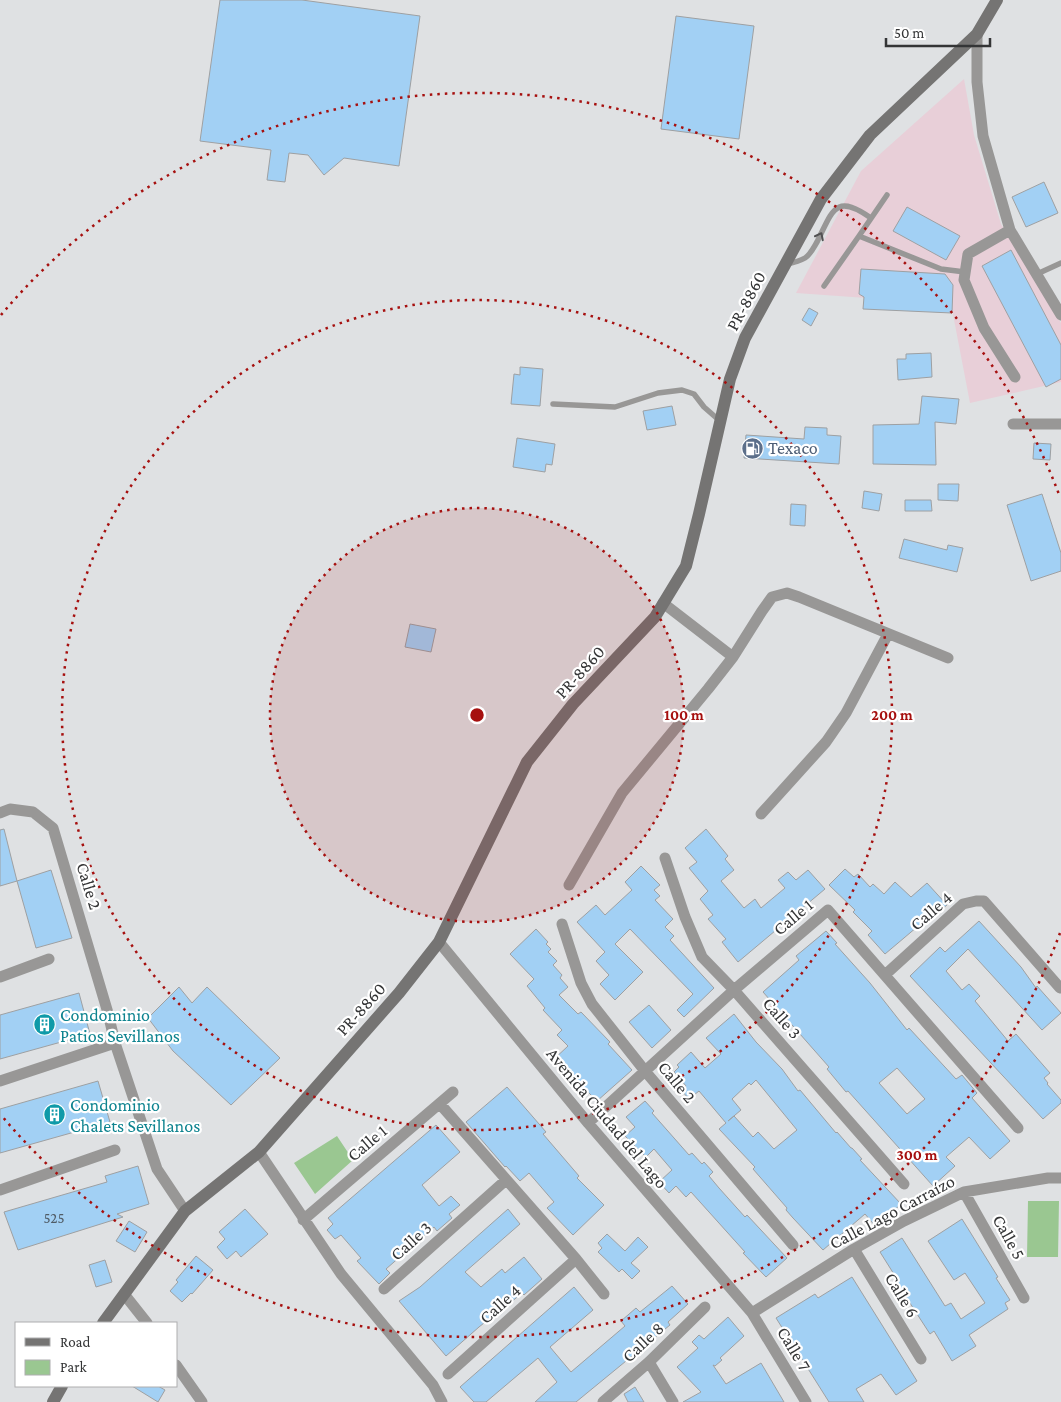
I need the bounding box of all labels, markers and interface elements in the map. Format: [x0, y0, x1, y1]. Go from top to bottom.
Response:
scale bar [886, 15, 990, 47]
text: 50 m [894, 25, 924, 41]
one-way arrow [814, 232, 824, 241]
street label: PR-8860 [722, 268, 770, 334]
fuel station icon: Texaco [740, 436, 764, 460]
place label: Texaco [768, 438, 818, 458]
street label: PR-8860 [551, 641, 609, 703]
centre of rings [468, 706, 486, 724]
text: 100 m [664, 707, 704, 723]
text: 200 m [871, 707, 913, 723]
street label: Calle 2 [72, 860, 106, 912]
street label: Calle 4 [906, 887, 956, 935]
street label: Calle 1 [769, 895, 817, 939]
street label: PR-8860 [332, 978, 390, 1040]
street label: Calle 3 [759, 993, 805, 1043]
place label: Condominio Patios Sevillanos [60, 1005, 180, 1046]
building icon: Condominio Patios Sevillanos [32, 1013, 56, 1037]
street label: Avenida Ciudad del Lago [542, 1044, 672, 1192]
street label: Calle 2 [654, 1057, 700, 1107]
place label: Condominio Chalets Sevillanos [70, 1095, 200, 1136]
building icon: Condominio Chalets Sevillanos [42, 1103, 66, 1127]
street label: Calle 1 [343, 1121, 391, 1165]
text: 300 m [896, 1147, 938, 1163]
street label: Calle Lago Carraízo [826, 1171, 958, 1253]
house number: 525 [44, 1210, 64, 1226]
street label: Calle 5 [989, 1211, 1029, 1263]
street label: Calle 3 [386, 1217, 436, 1265]
street label: Calle 6 [881, 1269, 923, 1321]
street label: Calle 4 [475, 1280, 525, 1328]
street label: Calle 8 [618, 1318, 668, 1366]
legend [15, 1322, 178, 1387]
street label: Calle 7 [773, 1323, 815, 1375]
text: Road [60, 1334, 91, 1350]
text: Park [60, 1359, 87, 1375]

